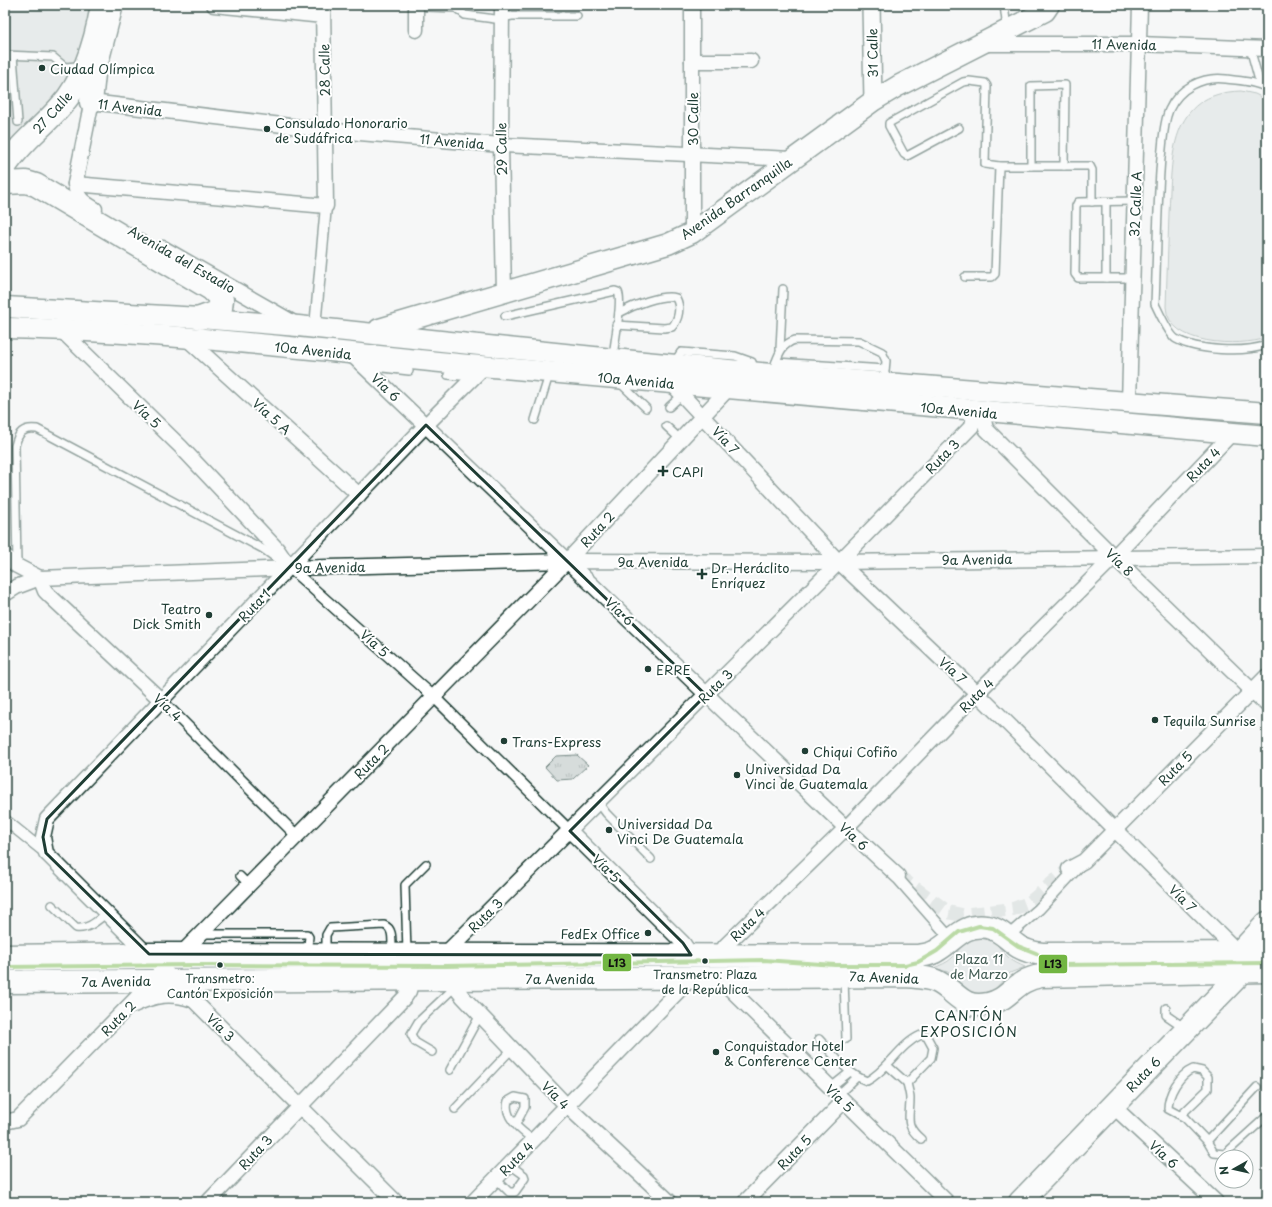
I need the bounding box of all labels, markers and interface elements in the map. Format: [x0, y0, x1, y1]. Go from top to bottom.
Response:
street label: 31 Calle [862, 28, 882, 78]
street label: 11 Avenida [1091, 34, 1157, 54]
street label: 28 Calle [314, 43, 334, 97]
place label: Ciudad Olímpica [50, 59, 156, 78]
marker: Ciudad Olímpica [37, 63, 47, 73]
street label: 27 Calle [28, 87, 76, 137]
street label: 30 Calle [683, 92, 702, 146]
street label: 11 Avenida [97, 94, 164, 120]
place label: Consulado Honorario de Sudáfrica [275, 113, 408, 147]
street label: 29 Calle [491, 122, 511, 176]
marker: Consulado Honorario de Sudáfrica [262, 124, 272, 134]
street label: 11 Avenida [419, 129, 486, 153]
street label: Avenida Barranquilla [676, 152, 796, 244]
street label: 32 Calle A [1124, 171, 1146, 237]
street label: Avenida del Estadio [125, 221, 239, 297]
street label: 10a Avenida [274, 337, 353, 364]
street label: 10a Avenida [597, 367, 676, 393]
street label: Vía 6 [367, 368, 405, 406]
street label: Vía 5 A [248, 393, 296, 439]
street label: Vía 5 [128, 396, 166, 432]
street label: 10a Avenida [920, 397, 999, 423]
street label: Vía 7 [708, 422, 744, 459]
street label: Ruta 3 [921, 434, 963, 478]
street label: Ruta 4 [1182, 442, 1224, 486]
place label: CAPI [672, 462, 704, 481]
marker: CAPI [657, 465, 669, 477]
street label: Ruta 2 [575, 507, 619, 551]
street label: Vía 8 [1102, 544, 1138, 580]
street label: 9a Avenida [941, 549, 1013, 569]
street label: 9a Avenida [618, 552, 689, 571]
street label: 9a Avenida [294, 557, 366, 577]
place label: Dr. Heráclito Enríquez [711, 558, 790, 592]
marker: Dr. Heráclito Enríquez [696, 568, 708, 580]
street label: Ruta 1 [234, 584, 275, 626]
street label: Vía 6 [601, 592, 639, 630]
place label: Teatro Dick Smith [132, 599, 201, 633]
marker: Teatro Dick Smith [204, 610, 214, 620]
street label: Vía 5 [356, 625, 394, 661]
street label: Vía 7 [935, 652, 972, 688]
place label: ERRE [656, 660, 691, 679]
marker: ERRE [643, 664, 653, 674]
street label: Ruta 3 [693, 664, 737, 708]
street label: Ruta 4 [954, 673, 998, 717]
street label: Vía 4 [149, 689, 187, 725]
place label: Tequila Sunrise [1163, 711, 1256, 730]
marker: Tequila Sunrise [1150, 715, 1160, 725]
place label: Trans-Express [512, 732, 601, 751]
marker: Trans-Express [499, 736, 509, 746]
street label: Ruta 2 [349, 739, 393, 783]
place label: Chiqui Cofiño [813, 742, 897, 761]
marker: Chiqui Cofiño [800, 746, 810, 756]
street label: Ruta 5 [1153, 746, 1197, 790]
place label: Universidad Da Vinci de Guatemala [745, 759, 869, 793]
marker: Universidad Da Vinci de Guatemala [732, 770, 742, 780]
place label: Universidad Da Vinci De Guatemala [617, 814, 744, 848]
street label: Vía 6 [835, 818, 873, 854]
marker: Universidad Da Vinci De Guatemala [604, 825, 614, 835]
street label: Vía 5 [588, 849, 626, 887]
street label: Vía 7 [1165, 880, 1201, 916]
street label: Ruta 3 [463, 893, 507, 937]
street label: Ruta 4 [725, 903, 769, 945]
place label: FedEx Office [561, 924, 640, 943]
marker: FedEx Office [643, 928, 653, 938]
park label: Plaza 11 de Marzo [950, 949, 1008, 983]
line badge: L13 [602, 953, 632, 972]
text: L13 [608, 954, 627, 971]
line badge: L13 [1038, 954, 1068, 974]
text: L13 [1044, 955, 1063, 972]
marker: Transmetro: Plaza de la República [700, 956, 710, 966]
marker: Transmetro: Cantón Exposición [215, 960, 225, 970]
place label: Transmetro: Plaza de la República [653, 965, 757, 998]
street label: 7a Avenida [849, 966, 920, 988]
place label: Transmetro: Cantón Exposición [167, 969, 273, 1002]
street label: 7a Avenida [525, 969, 596, 988]
street label: 7a Avenida [81, 971, 152, 991]
street label: Ruta 2 [96, 996, 140, 1040]
district label: CANTÓN EXPOSICIÓN [920, 1005, 1018, 1042]
street label: Vía 3 [203, 1009, 239, 1045]
place label: Conquistador Hotel & Conference Center [724, 1036, 858, 1070]
marker: Conquistador Hotel & Conference Center [711, 1047, 721, 1057]
street label: Ruta 6 [1121, 1052, 1165, 1096]
street label: Vía 4 [538, 1076, 574, 1114]
street label: Vía 5 [821, 1080, 859, 1116]
street label: Ruta 3 [234, 1130, 276, 1174]
street label: Ruta 5 [773, 1130, 816, 1174]
street label: Ruta 4 [495, 1136, 537, 1180]
street label: Vía 6 [1145, 1136, 1183, 1172]
north arrow [1214, 1149, 1254, 1189]
text: N [1215, 1165, 1233, 1176]

